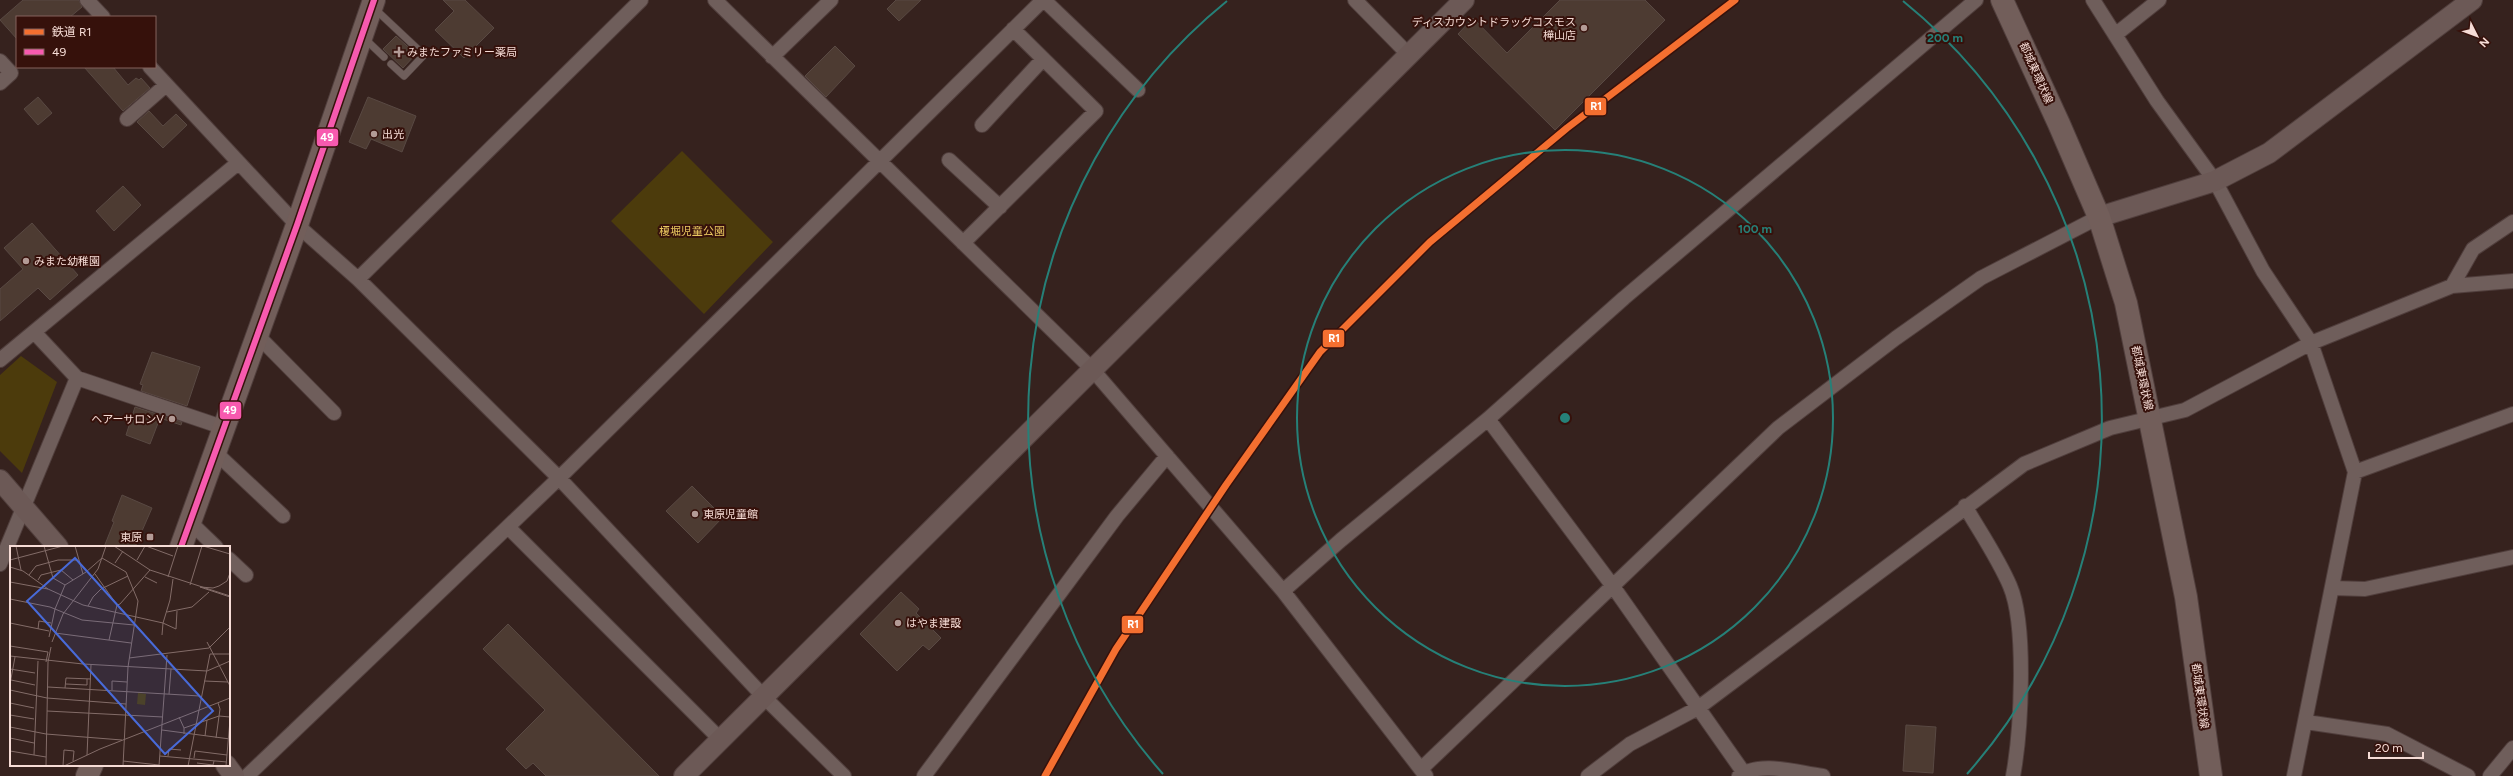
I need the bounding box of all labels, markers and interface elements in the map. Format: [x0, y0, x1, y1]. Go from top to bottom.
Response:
legend [16, 16, 156, 68]
place label: ディスカウントドラッグコスモス 樺山店 [1412, 16, 1576, 42]
north arrow [2457, 16, 2497, 56]
marker: ディスカウントドラッグコスモス 樺山店 [1579, 23, 1589, 33]
text: 鉄道 R1 [52, 25, 91, 39]
text: 200 m [1927, 31, 1963, 45]
text: N [2476, 35, 2492, 50]
street label: 都城東環状線 [2017, 40, 2055, 106]
text: 49 [52, 45, 66, 59]
place label: みまたファミリー薬局 [407, 46, 517, 59]
marker: みまたファミリー薬局 [394, 47, 404, 57]
line badge: R1 [1584, 97, 1607, 116]
text: R1 [1590, 100, 1602, 113]
line badge: 49 [316, 128, 339, 147]
place label: 出光 [382, 128, 404, 141]
marker: 出光 [369, 129, 379, 139]
text: 49 [320, 131, 334, 144]
text: 100 m [1738, 222, 1772, 236]
park label: 榎堀児童公園 [659, 225, 725, 238]
place label: みまた幼稚園 [34, 255, 100, 268]
marker: みまた幼稚園 [21, 256, 31, 266]
line badge: R1 [1322, 329, 1345, 348]
text: R1 [1328, 332, 1340, 345]
street label: 都城東環状線 [2129, 344, 2155, 412]
line badge: 49 [219, 401, 242, 420]
text: 49 [223, 404, 237, 417]
centre of rings [1558, 411, 1572, 425]
place label: ヘアーサロンV [91, 413, 164, 426]
marker: ヘアーサロンV [167, 414, 177, 424]
place label: 東原児童館 [703, 508, 758, 521]
marker: 東原児童館 [690, 509, 700, 519]
place label: 東原 [120, 531, 142, 544]
marker: 東原 [145, 532, 155, 542]
inset map [10, 546, 230, 766]
line badge: R1 [1121, 615, 1144, 634]
place label: はやま建設 [906, 617, 961, 630]
marker: はやま建設 [893, 618, 903, 628]
text: R1 [1127, 618, 1139, 631]
street label: 都城東環状線 [2189, 662, 2211, 730]
scale bar [2369, 734, 2423, 760]
text: 20 m [2375, 741, 2403, 755]

